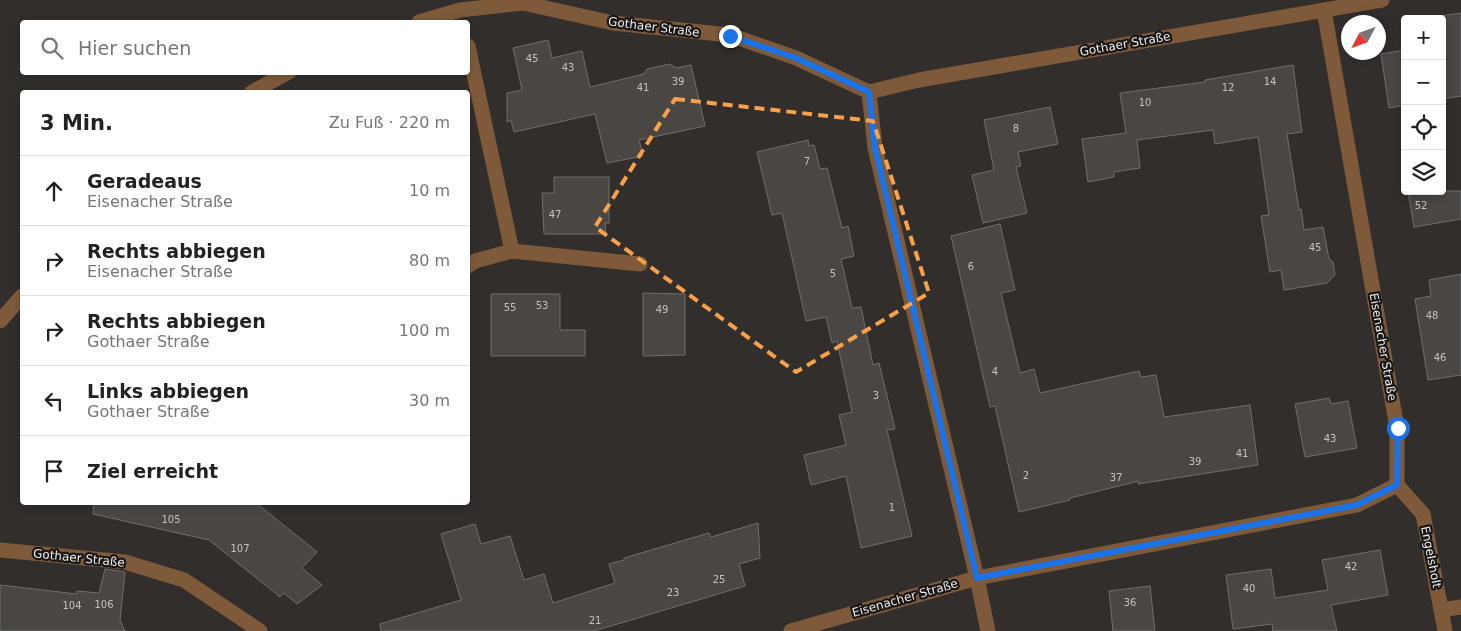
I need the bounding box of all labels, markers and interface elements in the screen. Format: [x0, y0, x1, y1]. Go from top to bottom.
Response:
street label: Gothaer Straße [607, 14, 701, 40]
north arrow [1341, 15, 1386, 60]
map controls [1401, 15, 1446, 195]
button: + [1401, 15, 1446, 60]
search box [20, 20, 470, 75]
route end [719, 25, 742, 48]
street label: Gothaer Straße [1078, 29, 1172, 59]
icon: search [38, 34, 66, 62]
text: Hier suchen [78, 37, 191, 59]
house number: 45 [526, 53, 538, 64]
button: − [1401, 60, 1446, 105]
house number: 43 [562, 62, 574, 73]
house number: 39 [672, 76, 684, 87]
house number: 14 [1264, 76, 1276, 87]
house number: 41 [637, 82, 649, 93]
house number: 12 [1222, 82, 1234, 93]
house number: 10 [1139, 97, 1151, 108]
button: locate [1401, 105, 1446, 150]
text: 3 Min. [40, 111, 113, 135]
text: Zu Fuß · 220 m [329, 113, 450, 132]
house number: 8 [1013, 123, 1019, 134]
button: layers [1401, 150, 1446, 195]
house number: 7 [804, 156, 810, 167]
text: Geradeaus [87, 170, 202, 192]
icon: ahead [40, 177, 68, 205]
text: 10 m [409, 181, 450, 200]
text: Eisenacher Straße [87, 192, 233, 211]
house number: 52 [1415, 200, 1427, 211]
house number: 47 [549, 209, 561, 220]
text: Rechts abbiegen [87, 240, 266, 262]
house number: 45 [1309, 242, 1321, 253]
icon: right [40, 247, 68, 275]
text: 80 m [409, 251, 450, 270]
house number: 6 [968, 261, 974, 272]
text: Eisenacher Straße [87, 262, 233, 281]
house number: 5 [830, 268, 836, 279]
street label: Eisenacher Straße [1367, 292, 1399, 402]
house number: 53 [536, 300, 548, 311]
house number: 55 [504, 302, 516, 313]
house number: 49 [656, 304, 668, 315]
text: Rechts abbiegen [87, 310, 266, 332]
house number: 48 [1426, 310, 1438, 321]
icon: right [40, 317, 68, 345]
text: 100 m [399, 321, 450, 340]
text: Gothaer Straße [87, 332, 210, 351]
house number: 46 [1434, 352, 1446, 363]
house number: 4 [992, 366, 998, 377]
text: Links abbiegen [87, 380, 249, 402]
icon: left [40, 387, 68, 415]
house number: 3 [873, 390, 879, 401]
text: 30 m [409, 391, 450, 410]
text: Gothaer Straße [87, 402, 210, 421]
route start [1387, 417, 1410, 440]
house number: 43 [1324, 433, 1336, 444]
house number: 41 [1236, 448, 1248, 459]
house number: 39 [1189, 456, 1201, 467]
icon: arrive [40, 457, 68, 485]
text: Ziel erreicht [87, 460, 218, 482]
house number: 2 [1023, 470, 1029, 481]
house number: 37 [1110, 472, 1122, 483]
house number: 1 [889, 502, 895, 513]
house number: 105 [161, 514, 181, 525]
street label: Engelsholt [1418, 525, 1444, 589]
house number: 107 [230, 543, 250, 554]
street label: Gothaer Straße [33, 546, 125, 570]
house number: 42 [1345, 561, 1357, 572]
house number: 25 [713, 574, 725, 585]
street label: Eisenacher Straße [850, 576, 960, 620]
house number: 40 [1243, 583, 1255, 594]
house number: 23 [667, 587, 679, 598]
house number: 36 [1124, 597, 1136, 608]
house number: 106 [94, 599, 114, 610]
house number: 104 [62, 600, 82, 611]
house number: 21 [589, 615, 601, 626]

